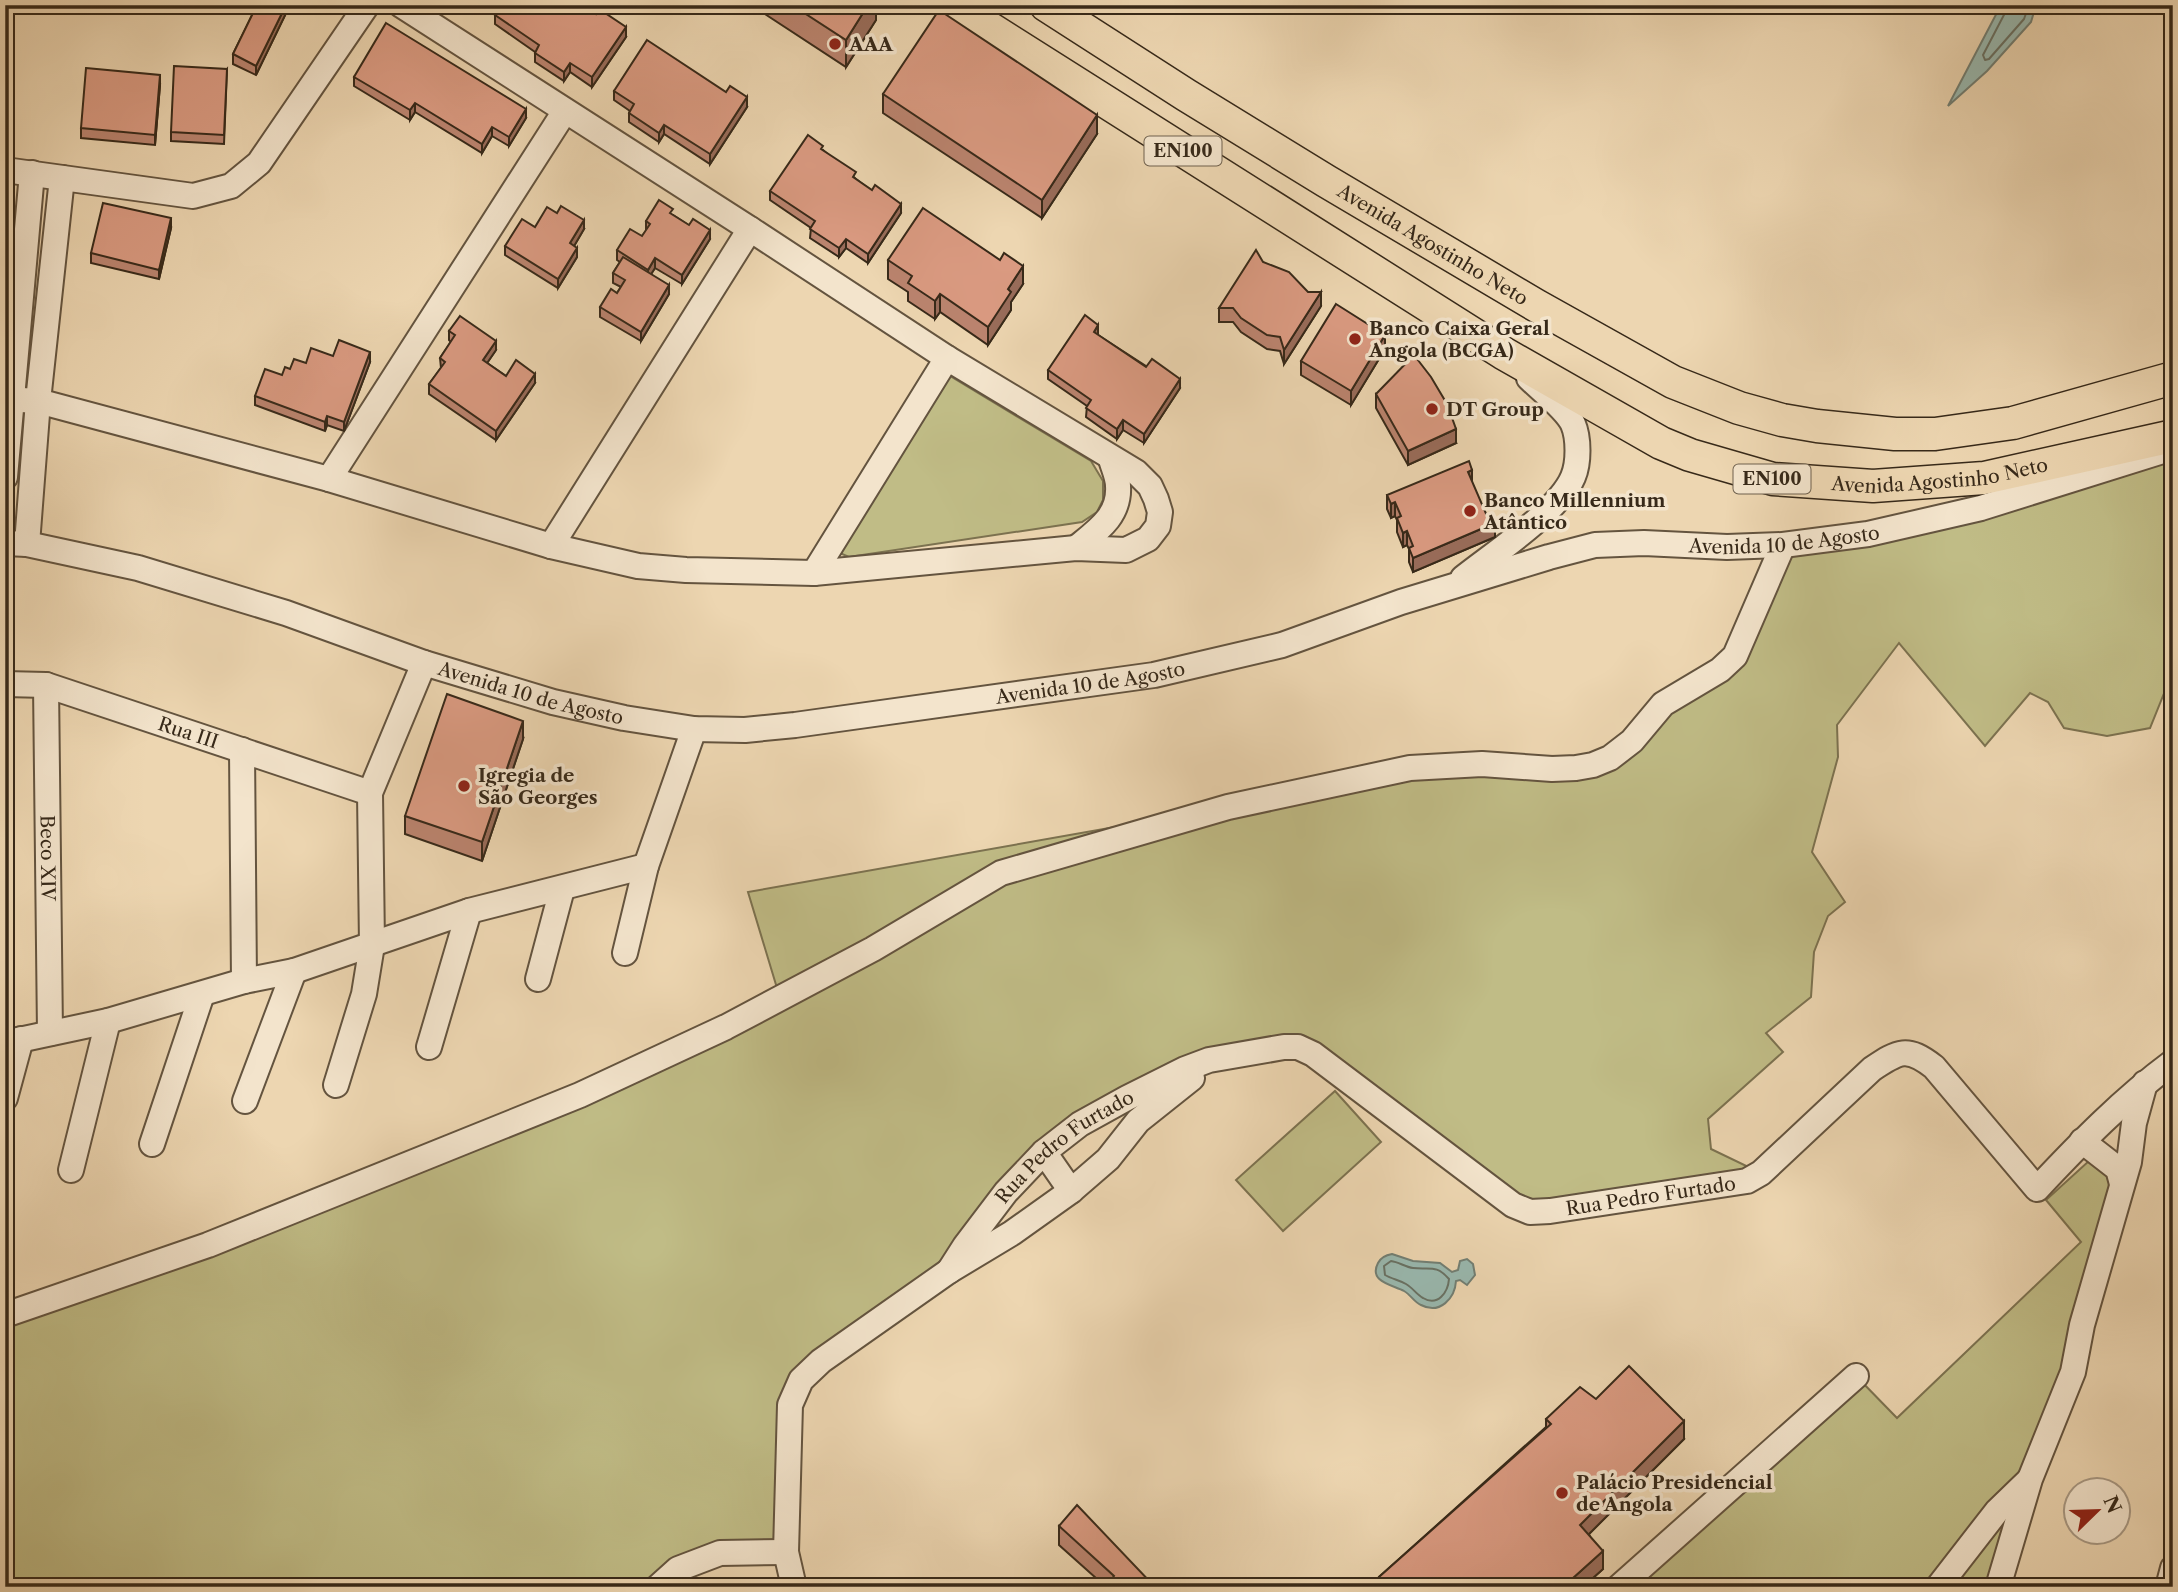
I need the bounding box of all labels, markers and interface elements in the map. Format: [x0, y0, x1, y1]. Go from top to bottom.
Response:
place label: AAA [848, 33, 894, 56]
marker: AAA [827, 36, 843, 52]
road number: EN100 [1144, 136, 1222, 166]
street label: Avenida Agostinho Neto [1333, 178, 1532, 310]
place label: Banco Caixa Geral Angola (BCGA) [1368, 317, 1550, 362]
marker: Banco Caixa Geral Angola (BCGA) [1347, 331, 1363, 347]
place label: DT Group [1446, 398, 1544, 421]
marker: DT Group [1424, 401, 1440, 417]
street label: Avenida Agostinho Neto [1830, 453, 2050, 498]
road number: EN100 [1734, 464, 1810, 494]
place label: Banco Millennium Atântico [1483, 489, 1666, 534]
marker: Banco Millennium Atântico [1462, 503, 1478, 519]
street label: Avenida 10 de Agosto [1687, 520, 1882, 559]
street label: Avenida 10 de Agosto [434, 656, 626, 729]
street label: Avenida 10 de Agosto [993, 657, 1187, 709]
street label: Rua III [155, 712, 221, 753]
place label: Igregia de São Georges [478, 764, 598, 809]
marker: Igregia de São Georges [456, 778, 472, 794]
street label: Beco XIV [36, 815, 60, 902]
street label: Rua Pedro Furtado [990, 1085, 1138, 1208]
street label: Rua Pedro Furtado [1564, 1171, 1737, 1220]
place label: Palácio Presidencial de Angola [1576, 1471, 1773, 1516]
north arrow [2062, 1476, 2132, 1546]
marker: Palácio Presidencial de Angola [1554, 1485, 1570, 1501]
text: N [2098, 1492, 2126, 1517]

